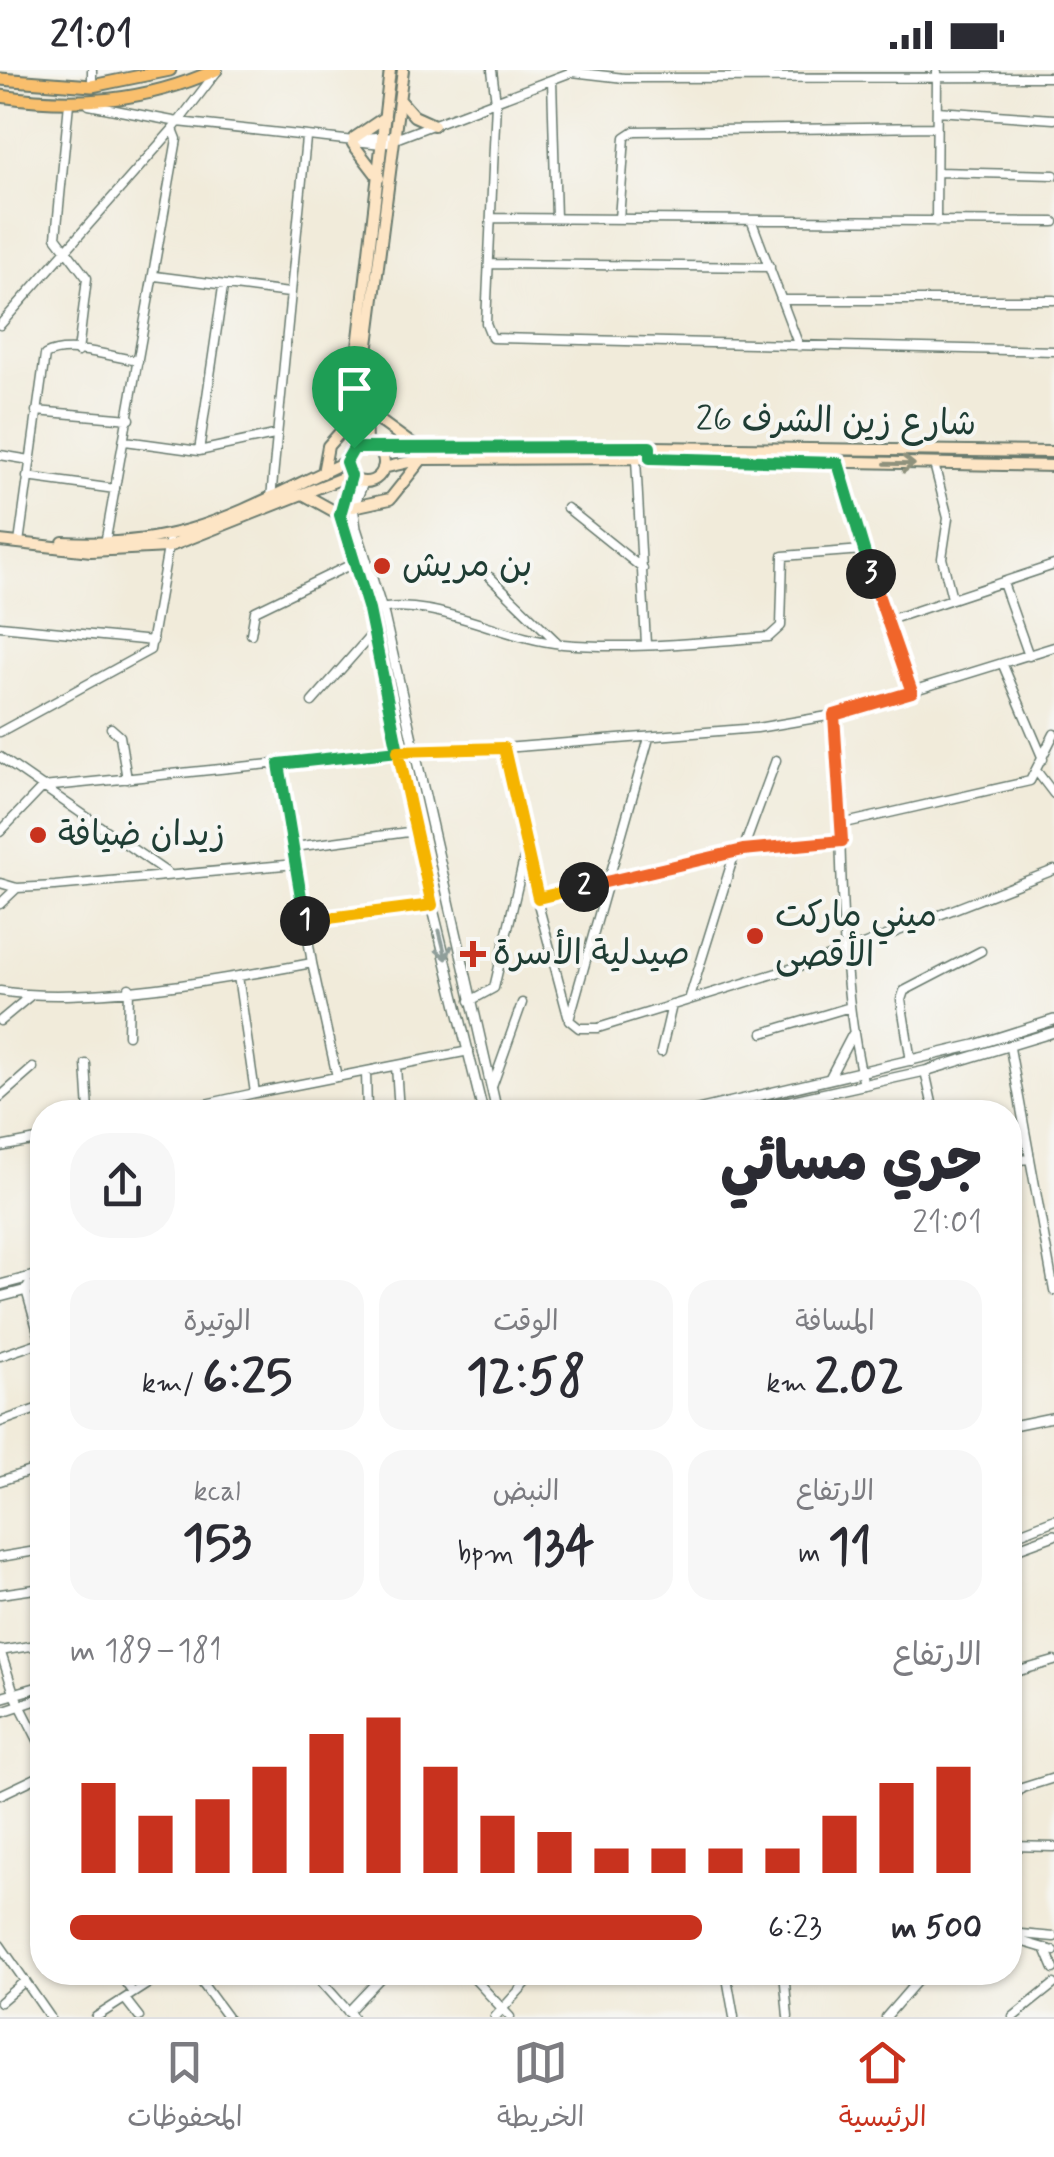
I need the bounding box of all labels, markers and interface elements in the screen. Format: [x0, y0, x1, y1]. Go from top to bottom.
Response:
text: 21:01 [50, 11, 133, 60]
pin [312, 346, 397, 449]
icon: arrive [327, 361, 382, 416]
street label: شارع زين الشرف 26 [695, 397, 977, 447]
one-way arrow [883, 454, 915, 473]
place label: بن مريش [402, 543, 533, 589]
pin: 3 [846, 549, 896, 599]
marker: بن مريش [371, 555, 393, 577]
text: 3 [865, 555, 877, 592]
place label: زيدان ضيافة [58, 812, 225, 858]
marker: زيدان ضيافة [27, 824, 49, 846]
pin: 2 [559, 862, 609, 912]
text: 2 [577, 868, 591, 905]
place label: ميني ماركت الأقصى [775, 893, 937, 979]
pin: 1 [280, 896, 330, 946]
text: 1 [299, 902, 311, 939]
marker: ميني ماركت الأقصى [744, 925, 766, 947]
one-way arrow [434, 929, 453, 960]
place label: صيدلية الأسرة [493, 929, 690, 977]
marker: صيدلية الأسرة [462, 943, 484, 965]
text: جري مسائي [720, 1128, 982, 1200]
button: share [70, 1133, 175, 1238]
text: 21:01 [912, 1202, 982, 1244]
text: الوتيرة [183, 1304, 251, 1341]
text: الوقت [493, 1304, 559, 1341]
text: المسافة [795, 1304, 875, 1341]
text: 6:25 [202, 1345, 292, 1411]
text: 12:58 [466, 1345, 586, 1411]
text: 2.02 [815, 1345, 904, 1411]
text: /km [142, 1366, 202, 1403]
text: km [766, 1366, 815, 1403]
text: kcal [193, 1474, 241, 1511]
text: النبض [493, 1474, 559, 1511]
text: الارتفاع [796, 1474, 874, 1511]
text: 153 [182, 1511, 252, 1577]
text: 134 [522, 1515, 594, 1581]
text: 11 [828, 1515, 872, 1581]
text: bpm [458, 1536, 522, 1573]
text: m [798, 1536, 828, 1573]
text: 181–189 m [70, 1630, 222, 1672]
text: الارتفاع [892, 1635, 982, 1677]
text: 6:23 [768, 1907, 822, 1949]
text: 500 m [891, 1907, 982, 1949]
tab: المحفوظات [127, 2035, 243, 2141]
tab: الخريطة [497, 2035, 584, 2141]
tab: الرئيسية [839, 2035, 927, 2141]

